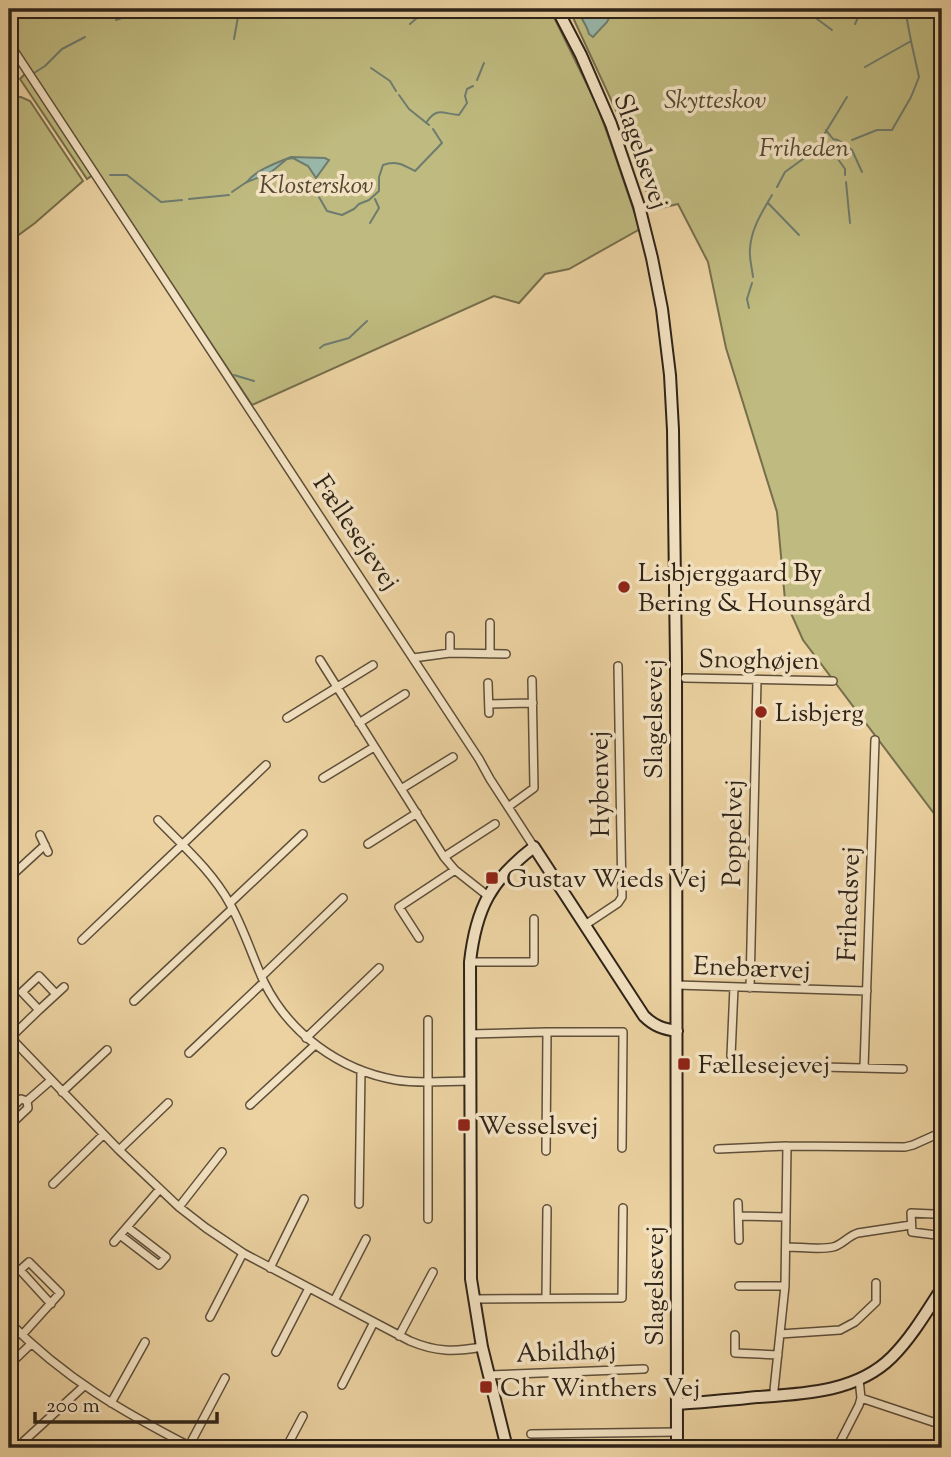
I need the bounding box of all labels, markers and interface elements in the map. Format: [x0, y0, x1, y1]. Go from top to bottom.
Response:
park label: Skytteskov [664, 83, 766, 120]
street label: Slagelsevej [603, 89, 677, 215]
park label: Friheden [759, 131, 850, 168]
park label: Klosterskov [259, 168, 373, 205]
street label: Fællesejevej [303, 468, 407, 599]
place label: Lisbjerggaard By Bering & Hounsgård [638, 556, 872, 623]
marker: Lisbjerggaard By Bering & Hounsgård [616, 579, 632, 595]
street label: Snoghøjen [698, 642, 820, 681]
street label: Slagelsevej [637, 659, 674, 779]
place label: Lisbjerg [775, 696, 864, 733]
marker: Lisbjerg [753, 704, 769, 720]
street label: Hybenvej [582, 731, 621, 837]
street label: Poppelvej [715, 779, 754, 887]
street label: Frihedsvej [830, 846, 871, 962]
place label: Gustav Wieds Vej [506, 862, 707, 899]
marker: Gustav Wieds Vej [484, 870, 500, 886]
street label: Enebærvej [693, 949, 811, 990]
place label: Fællesejevej [698, 1048, 830, 1085]
marker: Fællesejevej [676, 1056, 692, 1072]
place label: Wesselsvej [478, 1109, 598, 1146]
marker: Wesselsvej [456, 1117, 472, 1133]
street label: Slagelsevej [638, 1226, 675, 1346]
street label: Abildhøj [515, 1333, 617, 1374]
place label: Chr Winthers Vej [500, 1371, 700, 1408]
marker: Chr Winthers Vej [478, 1379, 494, 1395]
scale bar [35, 1380, 217, 1424]
text: 200 m [46, 1392, 100, 1422]

